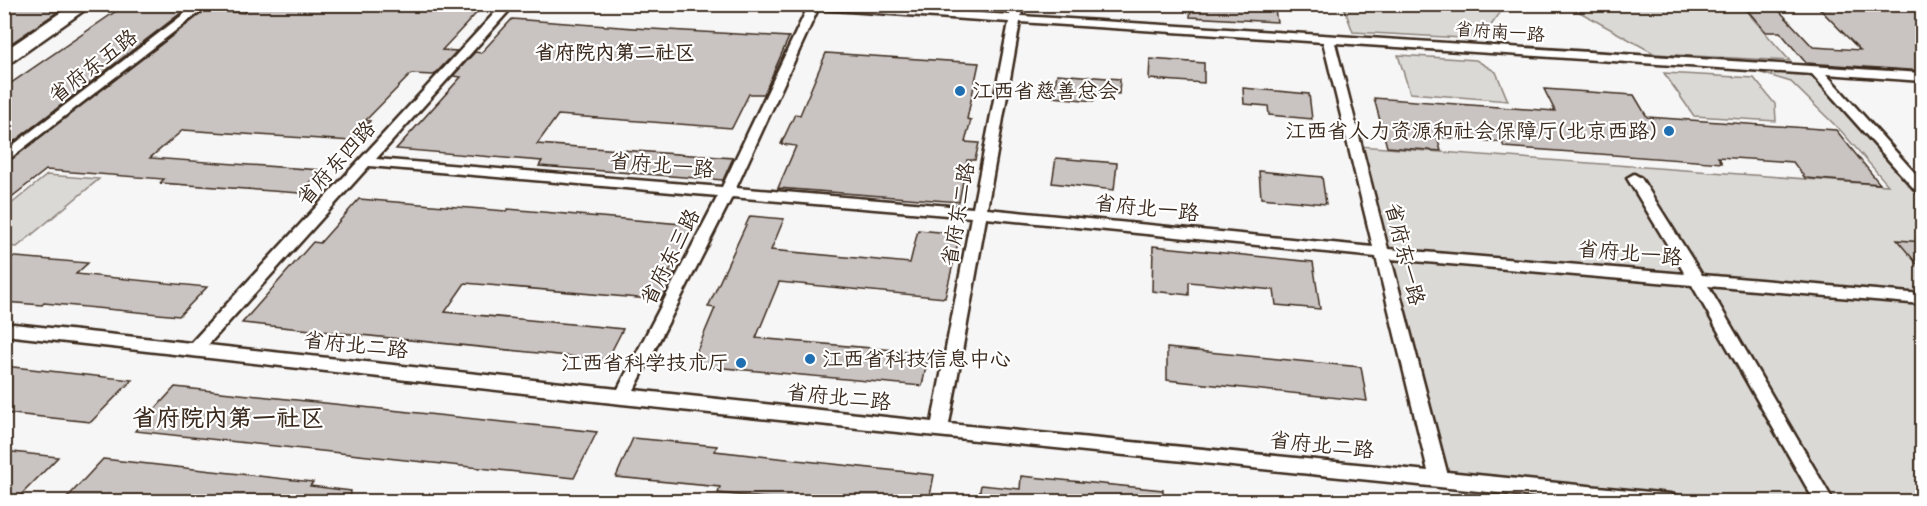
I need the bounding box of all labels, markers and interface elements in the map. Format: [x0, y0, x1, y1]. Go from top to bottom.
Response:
street label: 省府南一路 [1454, 16, 1546, 47]
street label: 省府东五路 [42, 22, 143, 109]
district label: 省府院内第二社区 [535, 38, 695, 65]
place label: 江西省慈善总会 [972, 76, 1119, 105]
marker: 江西省慈善总会 [953, 84, 967, 98]
street label: 省府东四路 [290, 114, 382, 211]
place label: 江西省人力资源和社会保障厅(北京西路) [1285, 116, 1657, 145]
marker: 江西省人力资源和社会保障厅(北京西路) [1662, 124, 1676, 138]
street label: 省府北一路 [608, 145, 716, 184]
street label: 省府东二路 [934, 160, 981, 268]
street label: 省府北一路 [1093, 188, 1201, 227]
street label: 省府东一路 [1379, 199, 1432, 308]
street label: 省府东三路 [633, 203, 706, 310]
street label: 省府北一路 [1576, 233, 1684, 272]
street label: 省府北二路 [302, 325, 410, 364]
place label: 江西省科技信息中心 [822, 344, 1011, 373]
place label: 江西省科学技术厅 [561, 348, 729, 377]
marker: 江西省科技信息中心 [803, 352, 817, 366]
marker: 江西省科学技术厅 [734, 356, 748, 370]
street label: 省府北二路 [785, 377, 893, 416]
district label: 省府院内第一社区 [132, 401, 324, 433]
street label: 省府北二路 [1268, 425, 1376, 464]

